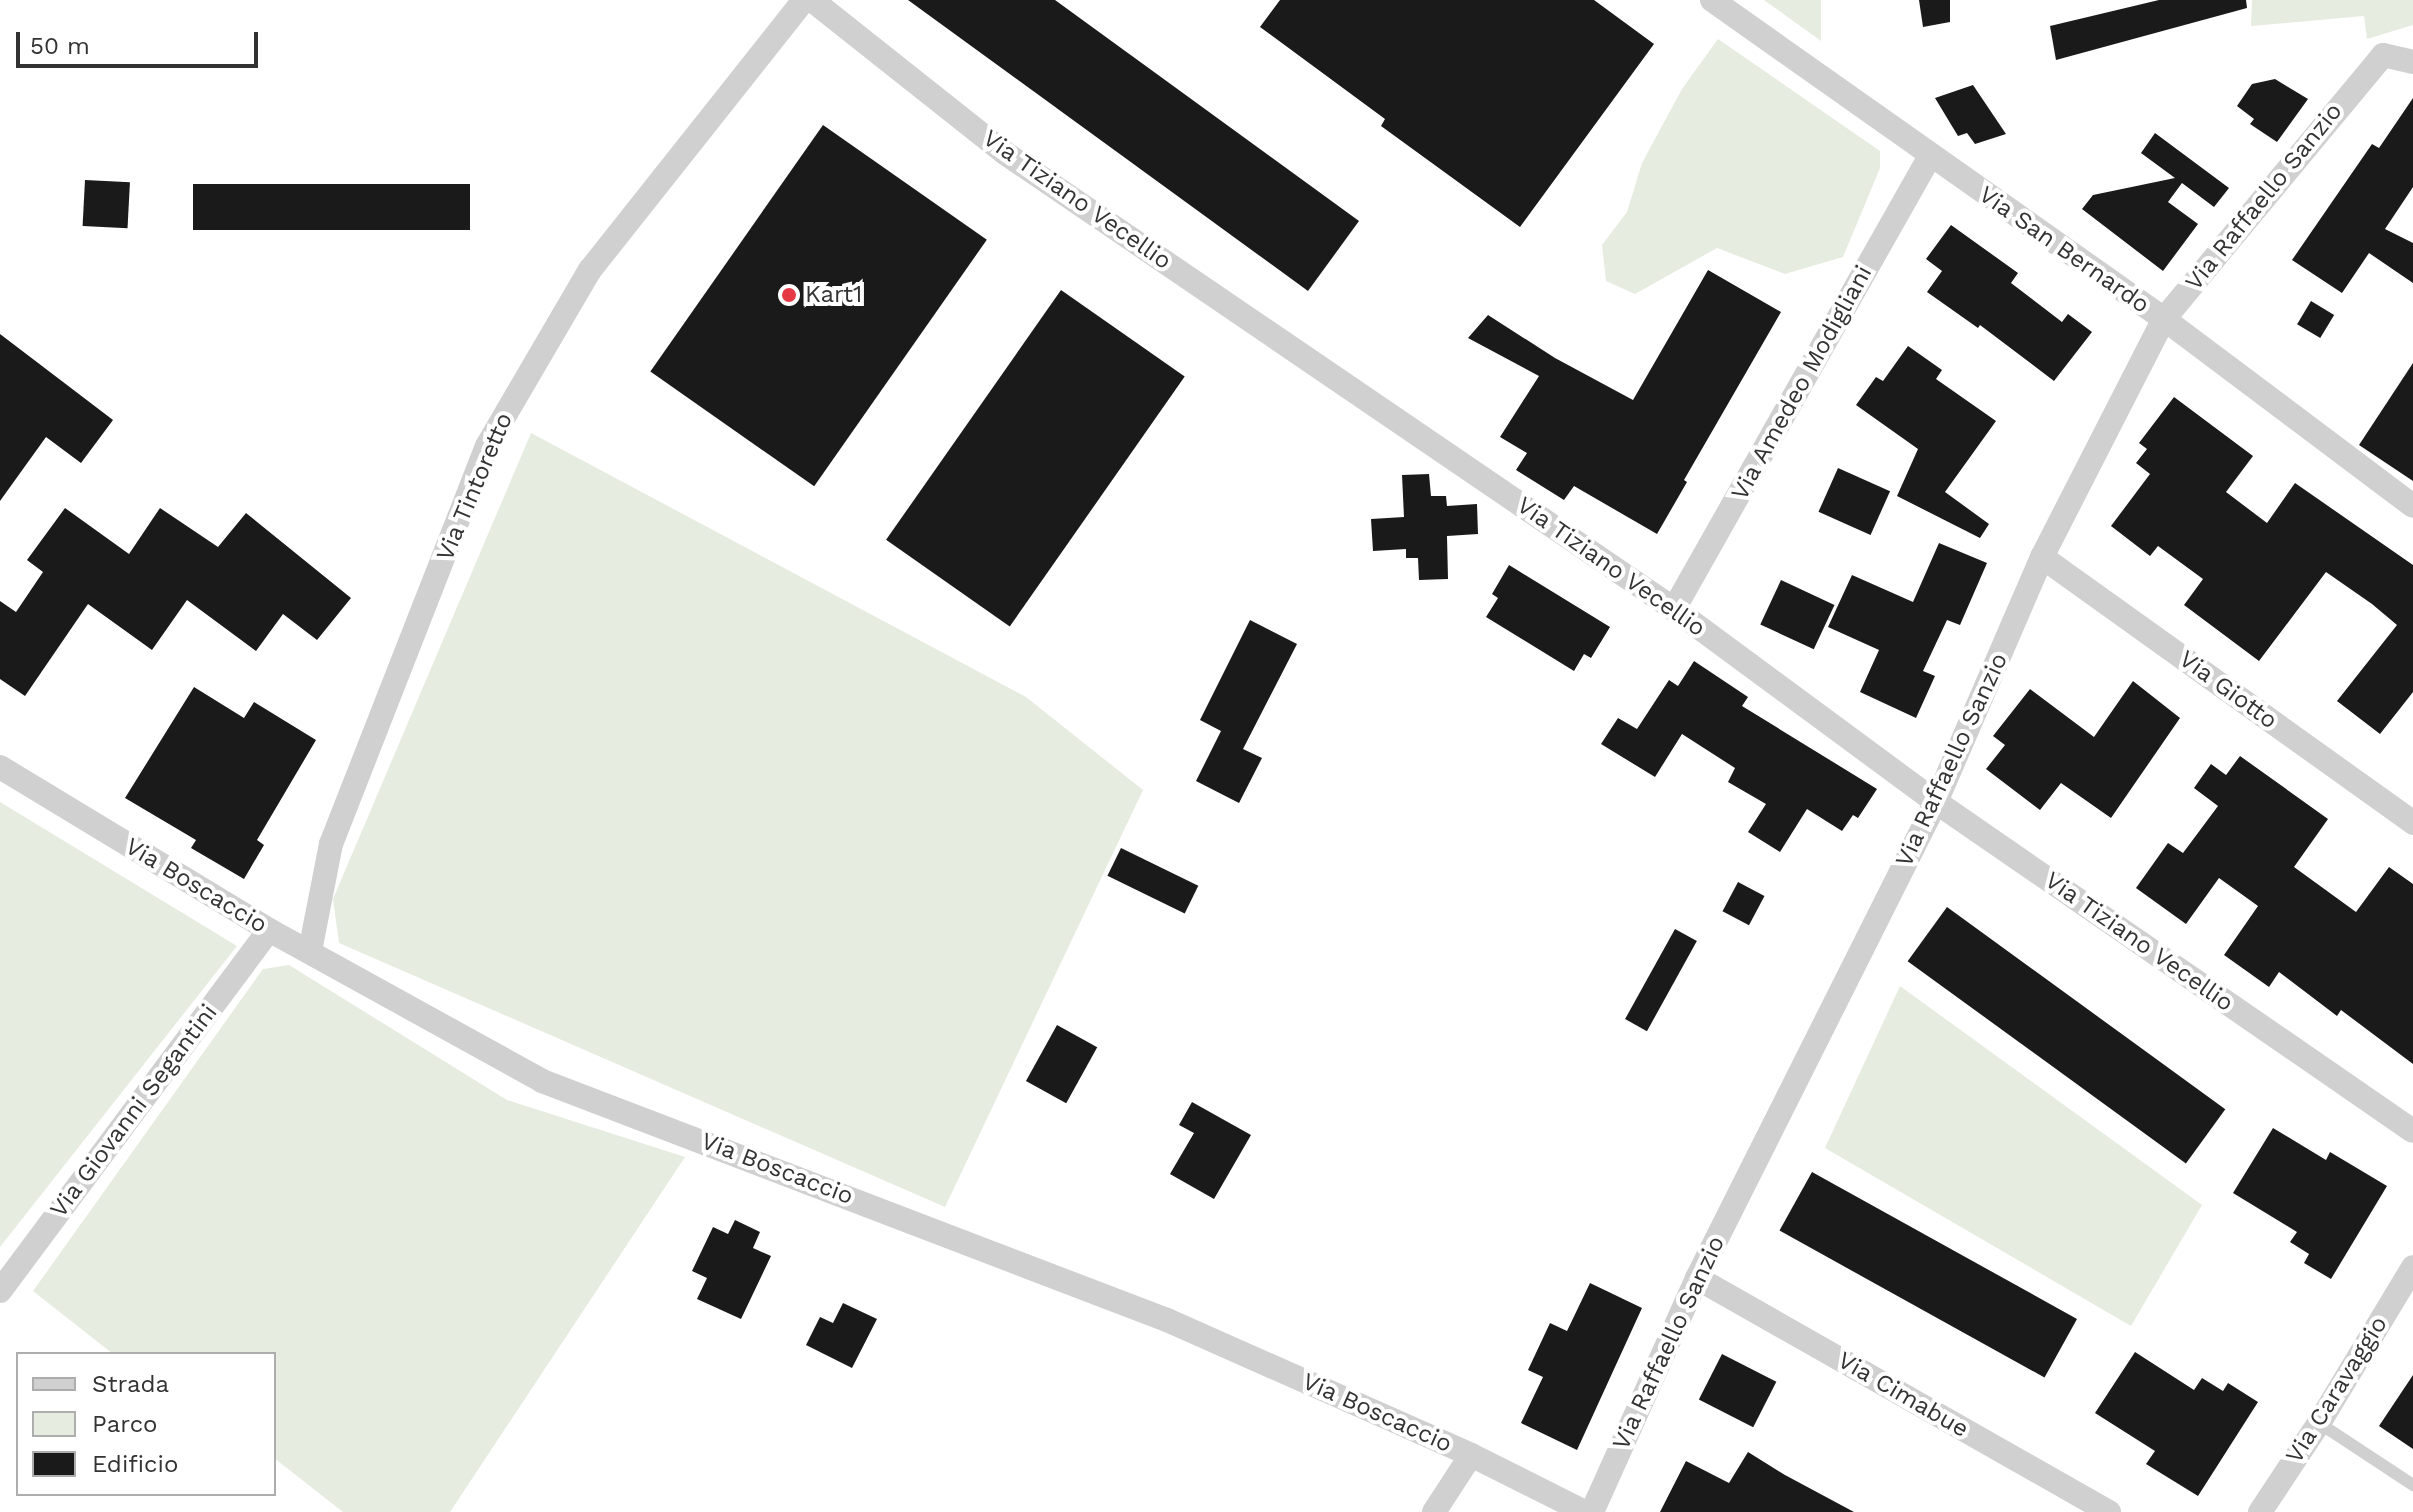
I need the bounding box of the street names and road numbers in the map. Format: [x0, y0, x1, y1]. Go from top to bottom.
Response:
street label: Via Raffaello Sanzio [2179, 97, 2349, 297]
street label: Via Tiziano Vecellio [976, 124, 1178, 276]
street label: Via San Bernardo [1973, 180, 2155, 320]
street label: Via Amedeo Modigliani [1725, 260, 1879, 506]
street label: Via Tintoretto [431, 408, 519, 566]
street label: Via Tiziano Vecellio [1510, 491, 1712, 643]
street label: Via Giotto [2173, 645, 2283, 735]
street label: Via Raffaello Sanzio [1890, 648, 2014, 872]
street label: Via Boscaccio [120, 832, 272, 940]
street label: Via Tiziano Vecellio [2038, 866, 2240, 1018]
street label: Via Giovanni Segantini [44, 999, 224, 1223]
street label: Via Boscaccio [697, 1127, 857, 1211]
street label: Via Raffaello Sanzio [1607, 1231, 1731, 1455]
street label: Via Caravaggio [2280, 1311, 2394, 1469]
street label: Via Cimabue [1832, 1346, 1974, 1444]
street label: Via Boscaccio [1298, 1367, 1456, 1459]

